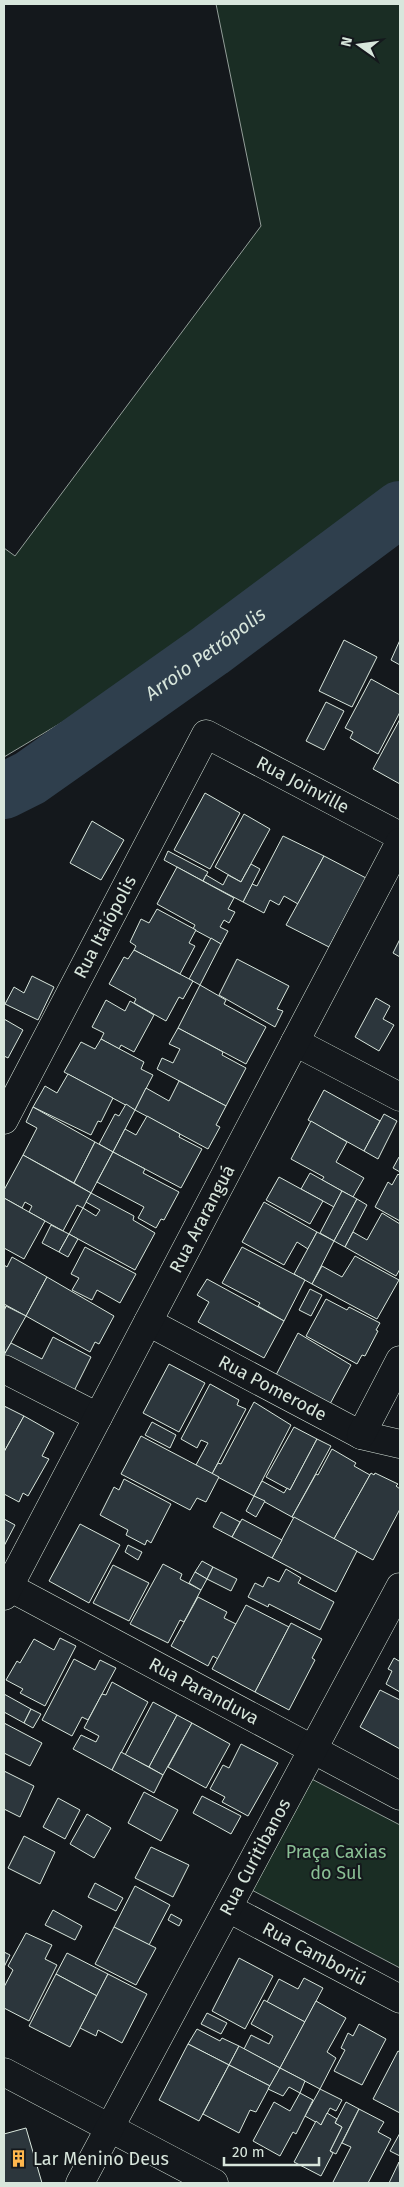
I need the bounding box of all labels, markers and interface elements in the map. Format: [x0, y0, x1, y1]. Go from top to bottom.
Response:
north arrow [334, 20, 384, 70]
text: N [337, 35, 356, 49]
water label: Arroio Petrópolis [140, 602, 270, 706]
street label: Rua Joinville [253, 751, 353, 818]
street label: Rua Itaiópolis [69, 872, 141, 982]
street label: Rua Araranguá [165, 1161, 239, 1276]
street label: Rua Pomerode [215, 1350, 330, 1426]
street label: Rua Paranduva [145, 1653, 263, 1730]
street label: Rua Curitibanos [215, 1795, 295, 1919]
park label: Praça Caxias do Sul [286, 1841, 386, 1884]
street label: Rua Camboriú [259, 1917, 371, 1990]
scale bar [224, 2134, 319, 2166]
text: 20 m [232, 2143, 265, 2161]
place label: Lar Menino Deus [33, 2148, 169, 2170]
building icon: Lar Menino Deus [9, 2149, 29, 2169]

